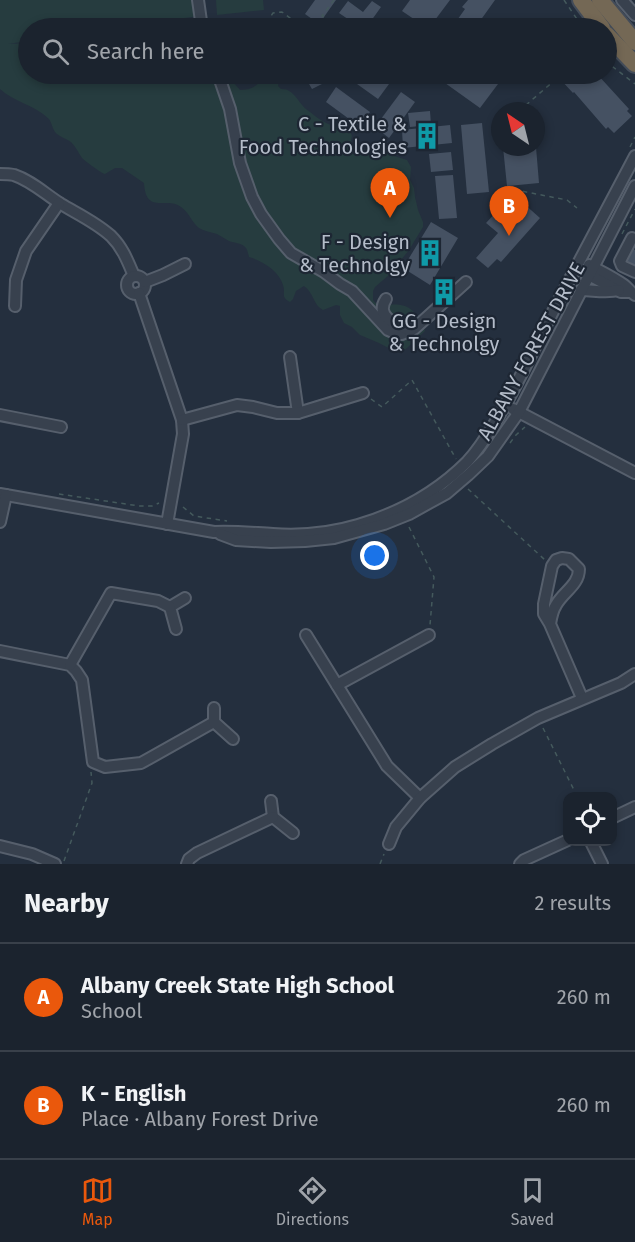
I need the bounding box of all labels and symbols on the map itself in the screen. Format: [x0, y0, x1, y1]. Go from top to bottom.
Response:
north arrow [491, 102, 545, 156]
place label: C - Textile & Food Technologies [239, 112, 407, 159]
building icon: C - Textile & Food Technologies [412, 121, 442, 151]
pin: A [370, 168, 410, 218]
pin: B [490, 186, 528, 236]
place label: F - Design & Technolgy [299, 230, 410, 277]
building icon: F - Design & Technolgy [415, 238, 445, 268]
street label: ALBANY FOREST DRIVE [472, 258, 590, 444]
building icon: GG - Design & Technolgy [429, 277, 459, 307]
place label: GG - Design & Technolgy [389, 309, 500, 356]
your location [360, 541, 389, 570]

